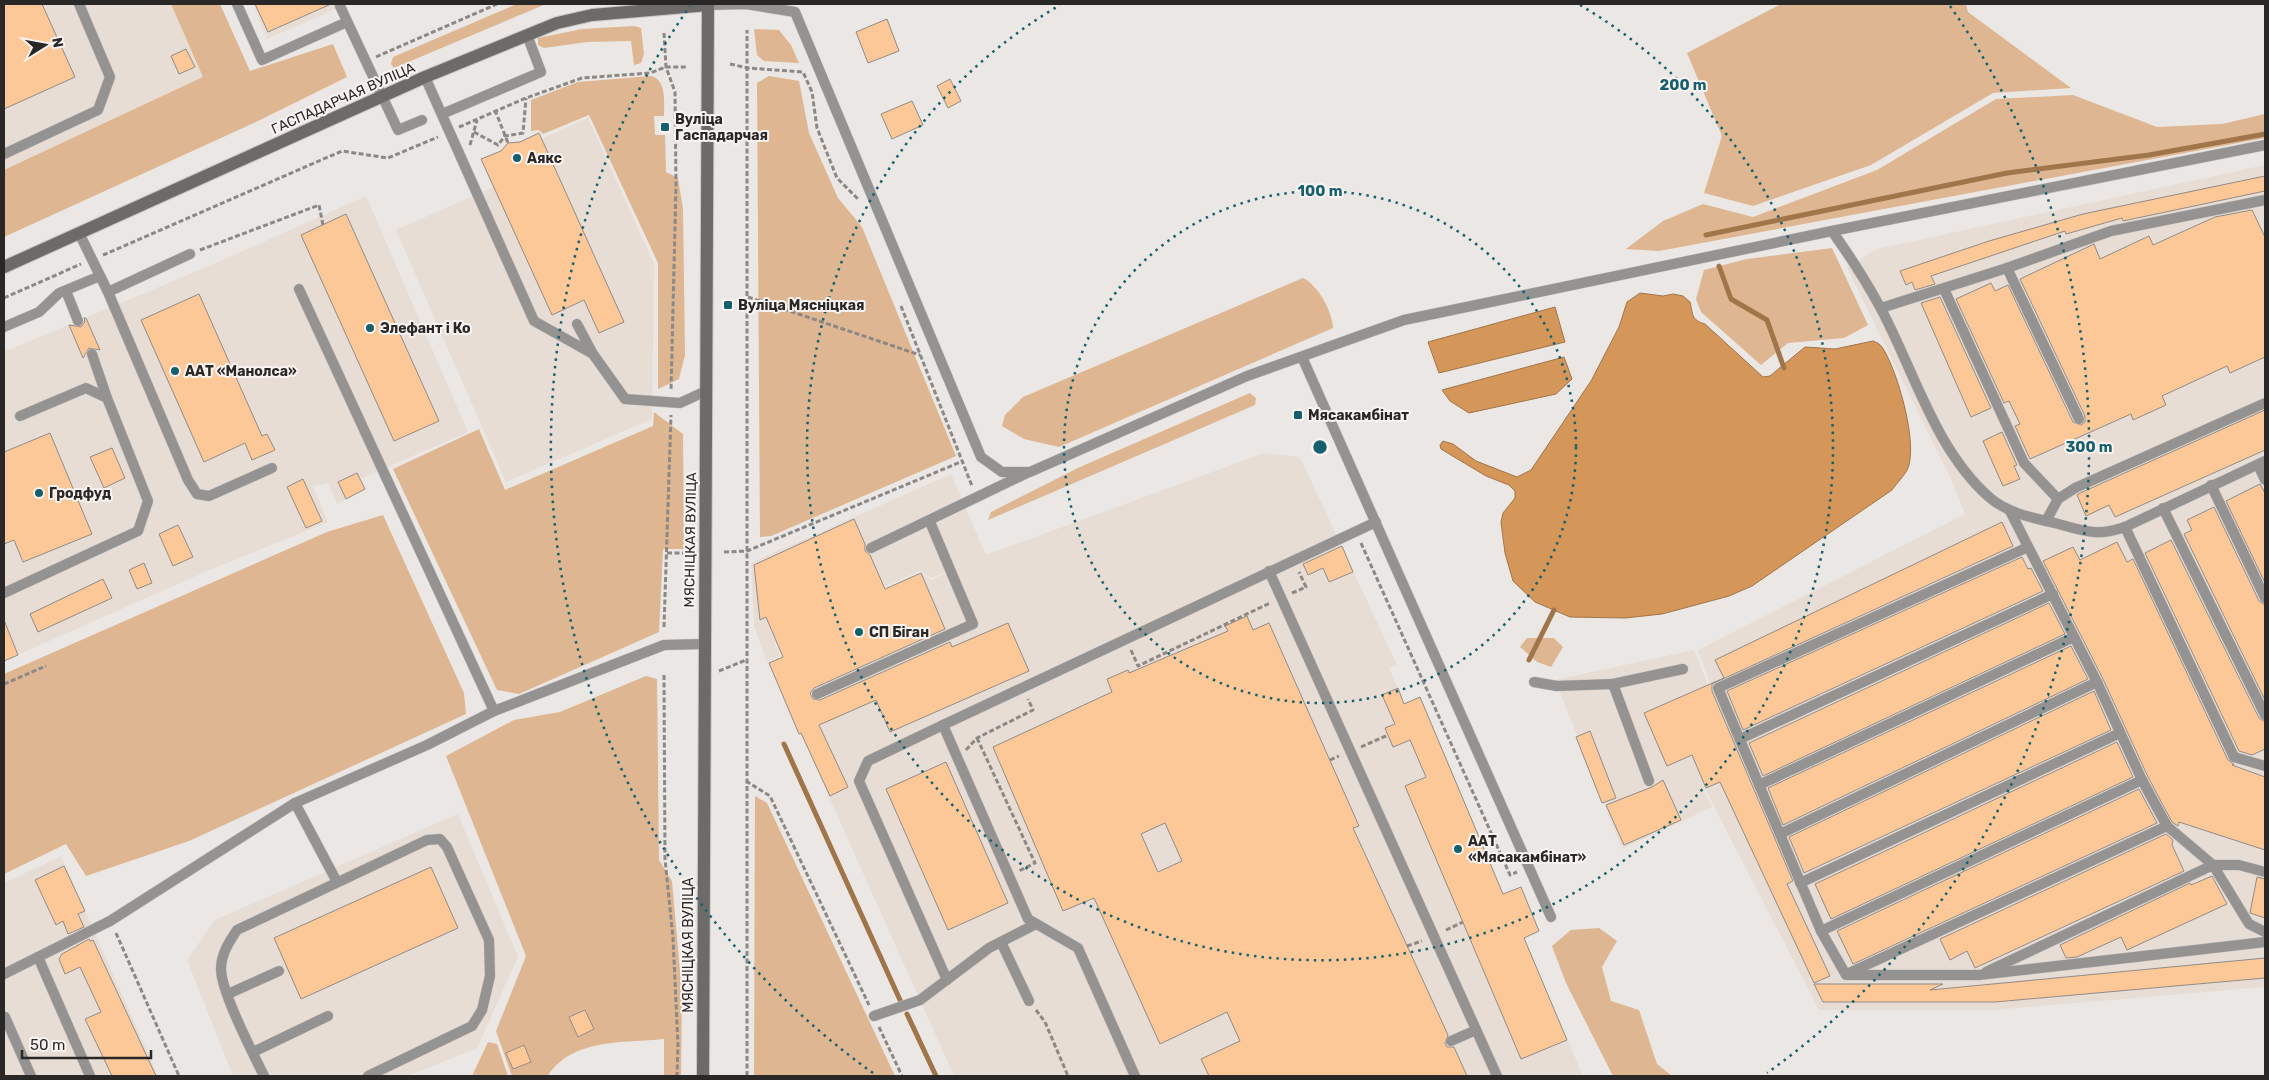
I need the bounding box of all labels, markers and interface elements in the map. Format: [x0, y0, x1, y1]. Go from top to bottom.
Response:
north arrow [20, 20, 70, 70]
text: N [48, 36, 67, 49]
street label: ГАСПАДАРЧАЯ ВУЛІЦА [269, 59, 418, 138]
text: 200 m [1659, 76, 1707, 94]
place label: Вуліца Гаспадарчая [675, 111, 768, 144]
marker: Вуліца Гаспадарчая [659, 121, 671, 133]
place label: Аякс [527, 150, 562, 167]
marker: Аякс [511, 152, 523, 164]
text: 100 m [1298, 182, 1342, 200]
place label: Вуліца Мясніцкая [738, 297, 864, 314]
marker: Вуліца Мясніцкая [722, 299, 734, 311]
place label: Элефант і Ко [380, 320, 471, 337]
marker: Элефант і Ко [364, 322, 376, 334]
place label: ААТ «Манолса» [185, 363, 297, 380]
marker: ААТ «Манолса» [169, 365, 181, 377]
place label: Мясакамбінат [1308, 407, 1409, 424]
marker: Мясакамбінат [1292, 409, 1304, 421]
centre of rings [1311, 438, 1329, 456]
text: 300 m [2065, 438, 2113, 456]
street label: МЯСНІЦКАЯ ВУЛІЦА [681, 472, 700, 608]
place label: Гродфуд [49, 485, 111, 502]
marker: Гродфуд [33, 487, 45, 499]
place label: СП Біган [869, 624, 929, 641]
marker: СП Біган [853, 626, 865, 638]
place label: ААТ «Мясакамбінат» [1468, 833, 1587, 866]
marker: ААТ «Мясакамбінат» [1452, 843, 1464, 855]
street label: МЯСНІЦКАЯ ВУЛІЦА [680, 877, 697, 1013]
scale bar [22, 1028, 151, 1060]
text: 50 m [30, 1036, 65, 1054]

